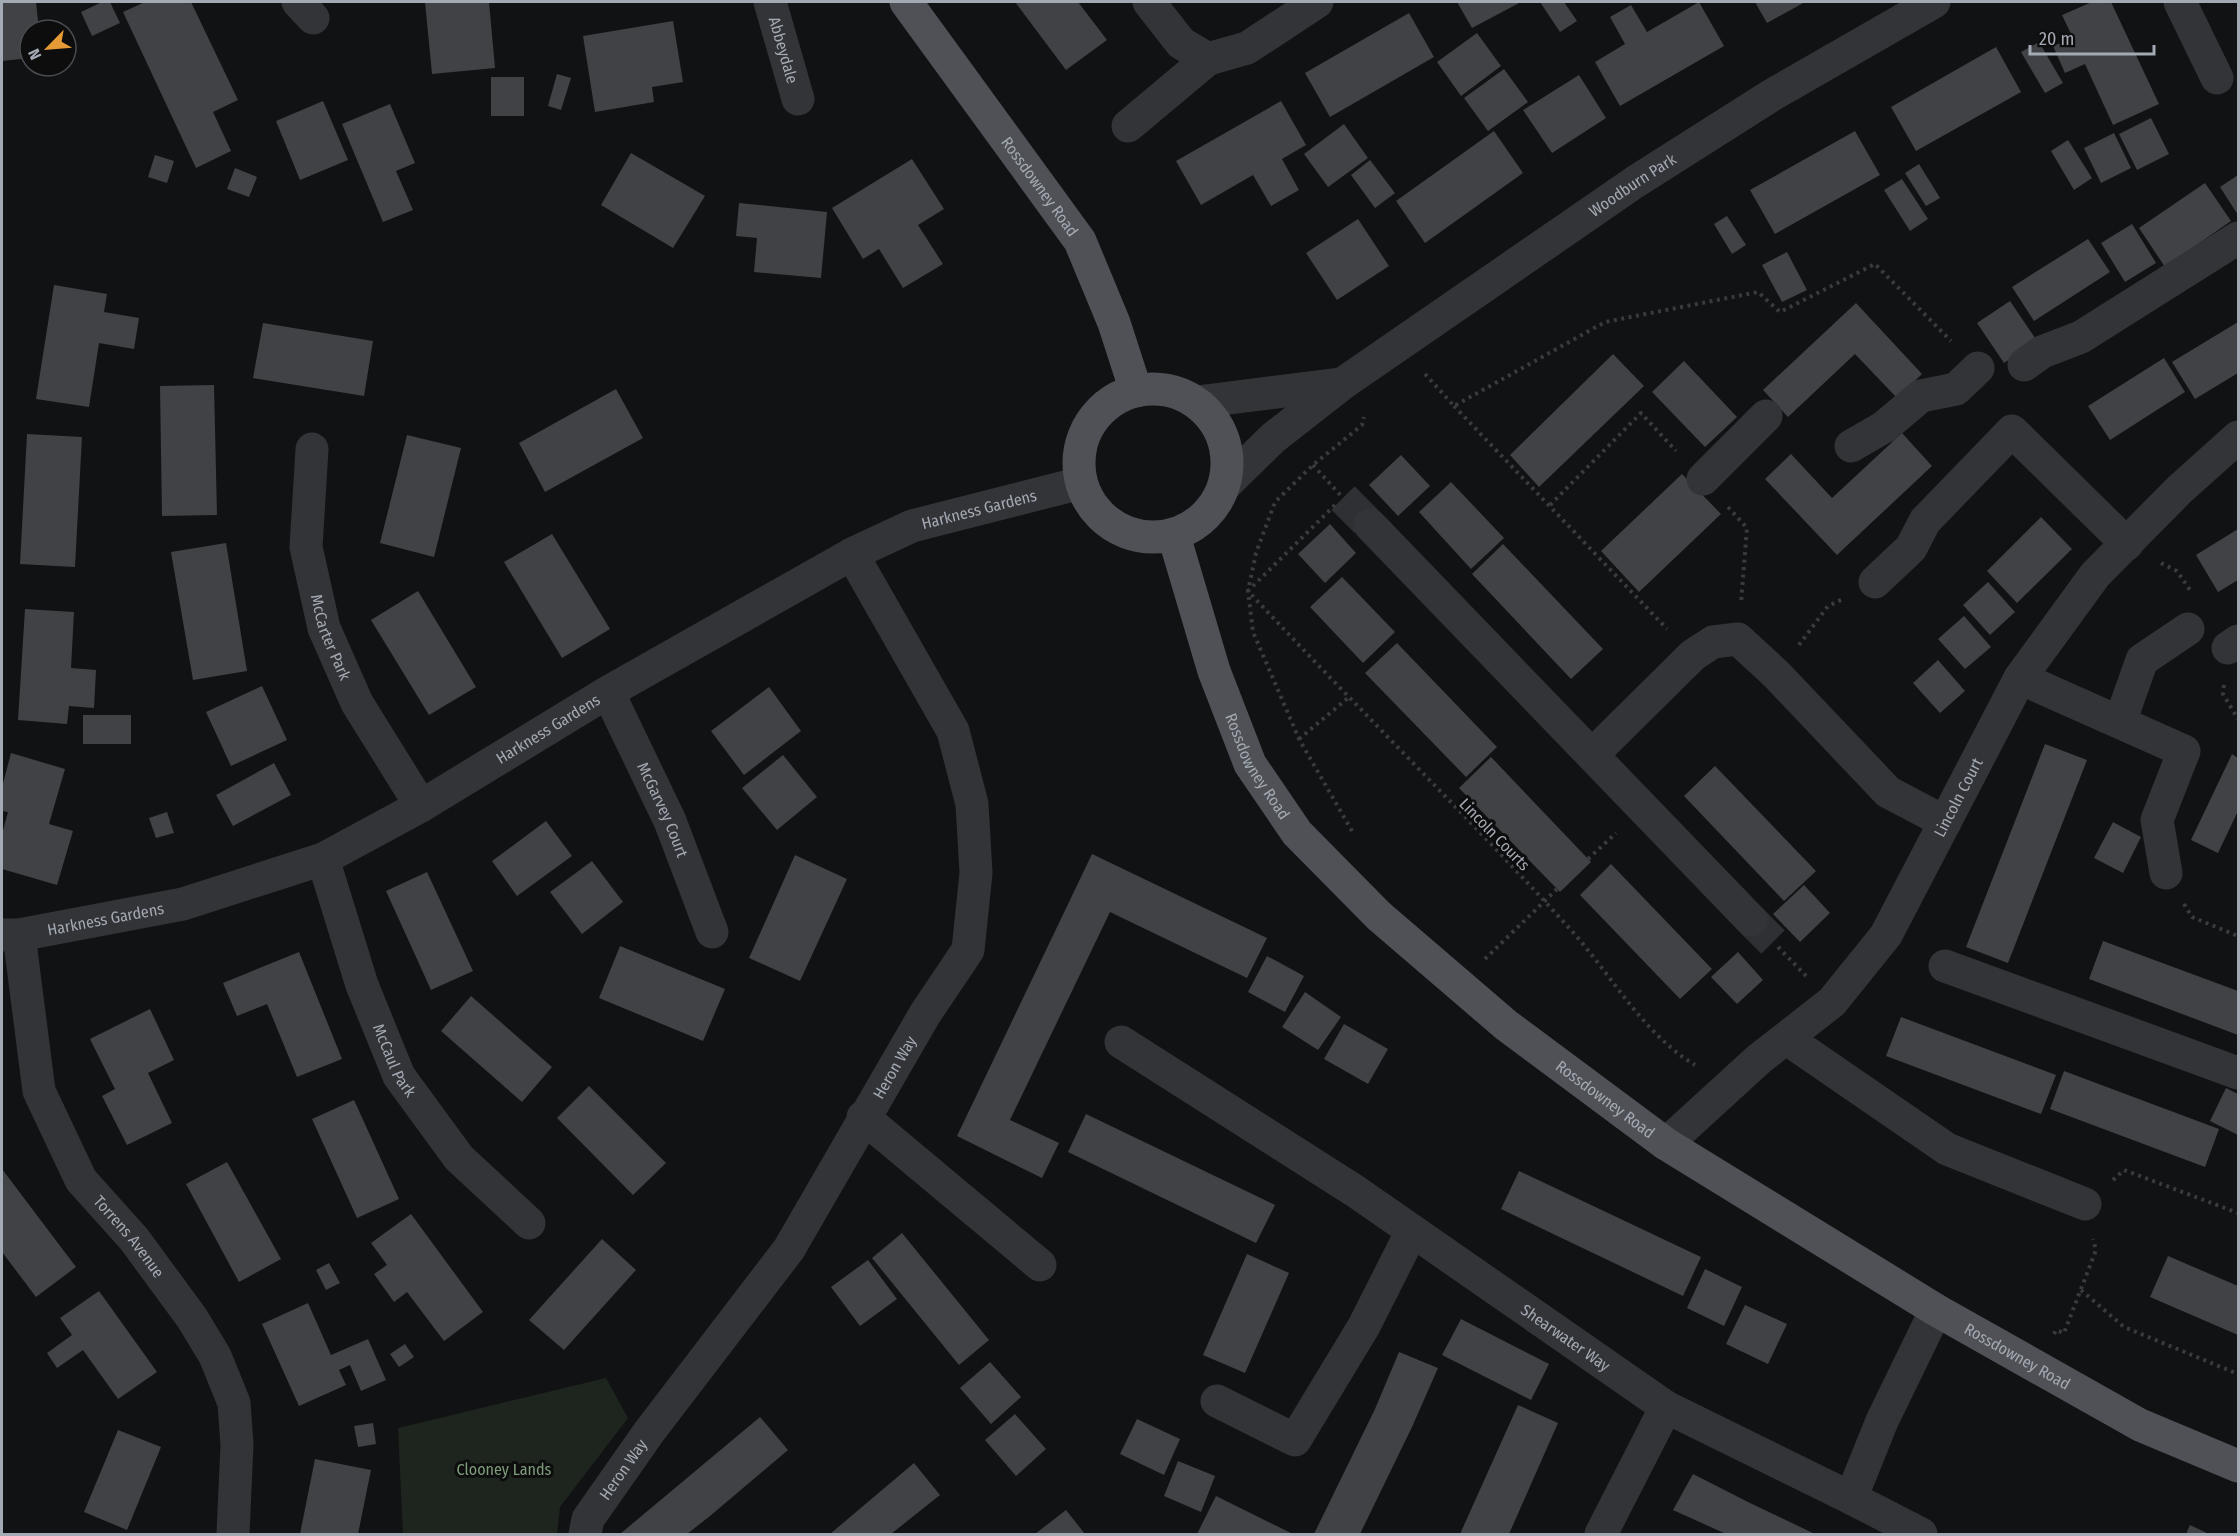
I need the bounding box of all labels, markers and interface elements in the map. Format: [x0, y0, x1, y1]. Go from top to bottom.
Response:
street label: Abbeydale [765, 15, 802, 86]
north arrow [18, 18, 78, 78]
scale bar [2030, 18, 2154, 56]
text: 20 m [2039, 28, 2074, 50]
text: N [24, 46, 45, 62]
street label: Rossdowney Road [997, 133, 1082, 240]
street label: Woodburn Park [1586, 149, 1680, 221]
street label: Harkness Gardens [919, 486, 1039, 533]
street label: McCarter Park [307, 593, 355, 684]
street label: Harkness Gardens [493, 690, 604, 768]
street label: Rossdowney Road [1221, 711, 1294, 823]
street label: Lincoln Court [1930, 754, 1987, 840]
street label: McGarvey Court [633, 759, 692, 861]
street label: Lincoln Courts [1455, 794, 1534, 875]
street label: Harkness Gardens [46, 899, 166, 939]
street label: McCaul Park [369, 1021, 420, 1101]
street label: Heron Way [869, 1032, 921, 1102]
street label: Rossdowney Road [1552, 1056, 1658, 1142]
street label: Torrens Avenue [90, 1192, 168, 1282]
street label: Shearwater Way [1517, 1300, 1614, 1376]
street label: Rossdowney Road [1961, 1319, 2073, 1394]
street label: Heron Way [595, 1435, 652, 1504]
park label: Clooney Lands [457, 1460, 552, 1479]

